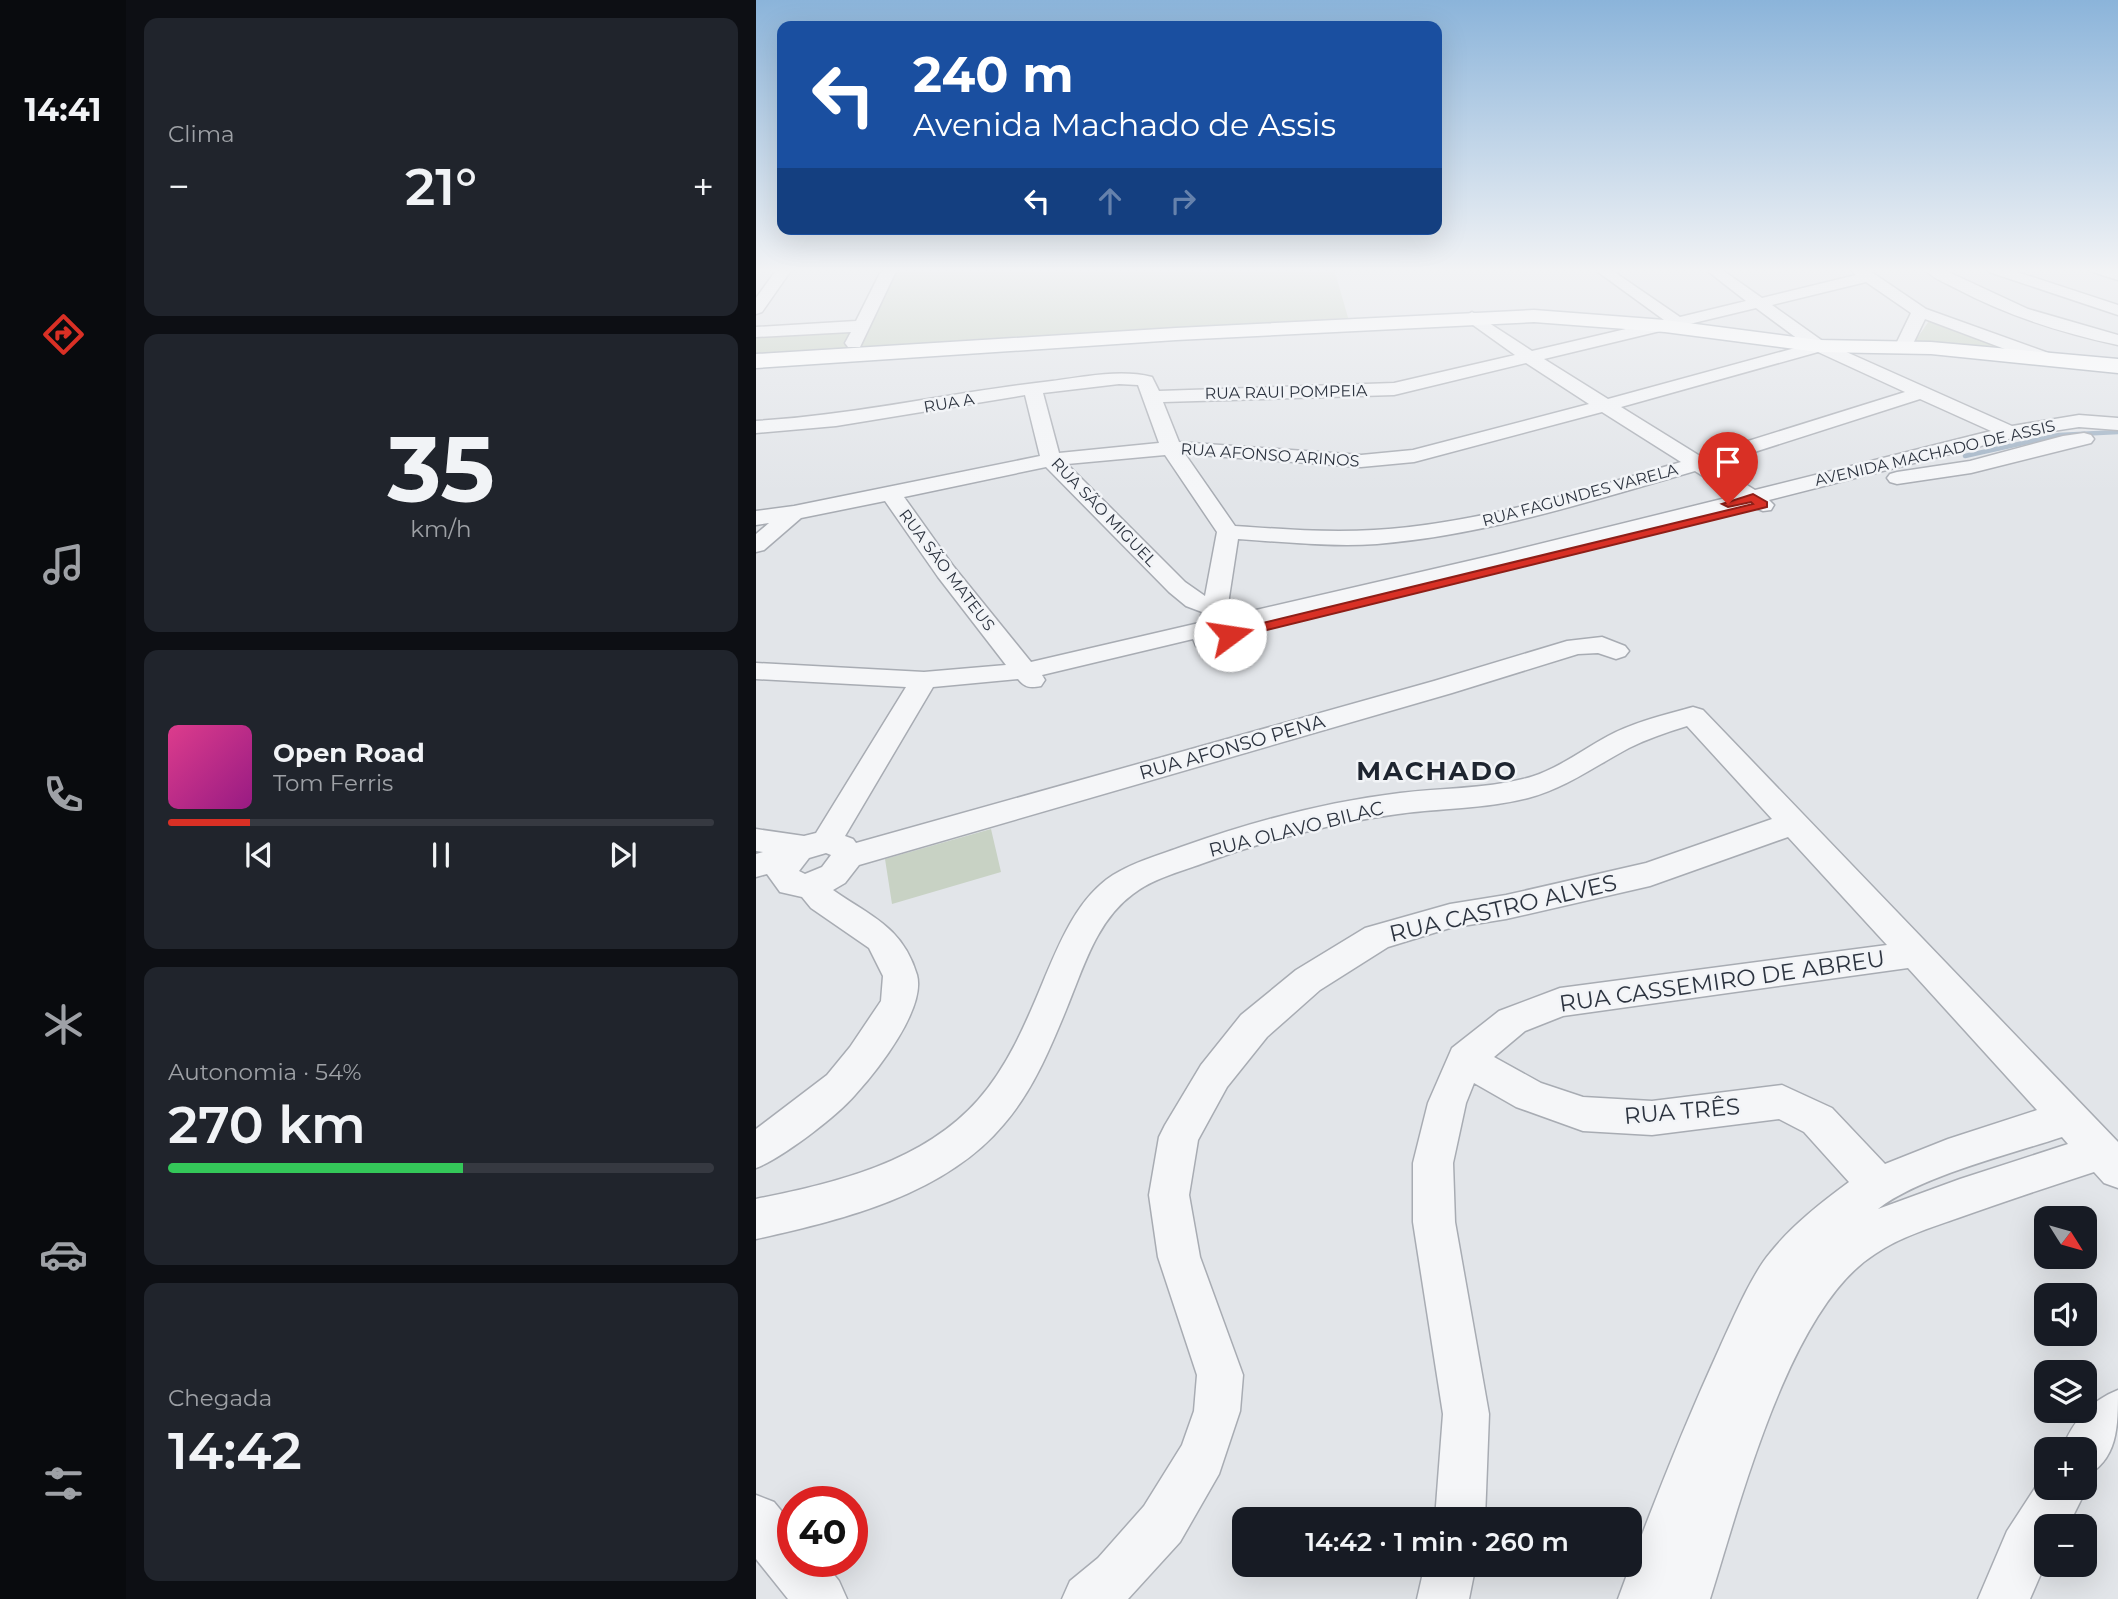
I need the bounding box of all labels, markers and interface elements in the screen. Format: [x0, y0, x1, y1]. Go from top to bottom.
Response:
text: 240 m [913, 45, 1074, 104]
icon: left [798, 49, 889, 140]
text: 14:41 [24, 90, 102, 129]
text: Avenida Machado de Assis [913, 105, 1336, 144]
text: Clima [168, 120, 235, 148]
text: 21° [405, 155, 477, 218]
text: − [168, 163, 190, 210]
text: + [692, 163, 714, 210]
icon: left [1018, 182, 1056, 220]
icon: ahead [1091, 182, 1129, 220]
icon: right [1164, 182, 1202, 220]
icon: directions [39, 310, 88, 359]
street label: RUA RAUI POMPEIA [1204, 381, 1368, 403]
street label: RUA A [922, 389, 976, 417]
text: 35 [387, 414, 495, 525]
street label: AVENIDA MACHADO DE ASSIS [1813, 416, 2057, 490]
pin [1698, 432, 1758, 504]
street label: RUA AFONSO ARINOS [1180, 439, 1360, 471]
icon: arrive [1709, 443, 1747, 481]
street label: RUA SÃO MIGUEL [1047, 454, 1161, 571]
street label: RUA FAGUNDES VARELA [1480, 460, 1680, 530]
street label: RUA SÃO MATEUS [895, 506, 999, 635]
text: km/h [410, 515, 472, 543]
icon: music [39, 540, 88, 589]
position arrow [1193, 598, 1267, 672]
street label: RUA AFONSO PENA [1137, 709, 1328, 784]
text: Open Road [273, 737, 425, 769]
district label: MACHADO [1356, 755, 1518, 787]
text: Tom Ferris [273, 769, 393, 797]
icon: phone [39, 770, 88, 819]
street label: RUA OLAVO BILAC [1206, 796, 1386, 862]
icon: previous [240, 836, 278, 874]
icon: pause [422, 836, 460, 874]
icon: next [604, 836, 642, 874]
street label: RUA CASTRO ALVES [1387, 868, 1619, 948]
street label: RUA CASSEMIRO DE ABREU [1557, 944, 1887, 1018]
icon: climate [39, 1000, 88, 1049]
text: Autonomia · 54% [168, 1058, 362, 1086]
street label: RUA TRÊS [1623, 1092, 1741, 1130]
text: 270 km [168, 1093, 366, 1156]
north arrow [2034, 1206, 2096, 1269]
map controls [2034, 1206, 2097, 1577]
icon: car [39, 1230, 88, 1279]
button: sound [2034, 1283, 2097, 1346]
button: layers [2034, 1360, 2097, 1423]
text: Chegada [168, 1384, 272, 1412]
text: 14:42 [168, 1419, 302, 1482]
button: + [2034, 1437, 2097, 1500]
icon: filters [39, 1459, 88, 1508]
speed limit sign: 40 [777, 1486, 868, 1577]
button: − [2034, 1514, 2097, 1577]
text: 14:42 · 1 min · 260 m [1305, 1526, 1569, 1558]

